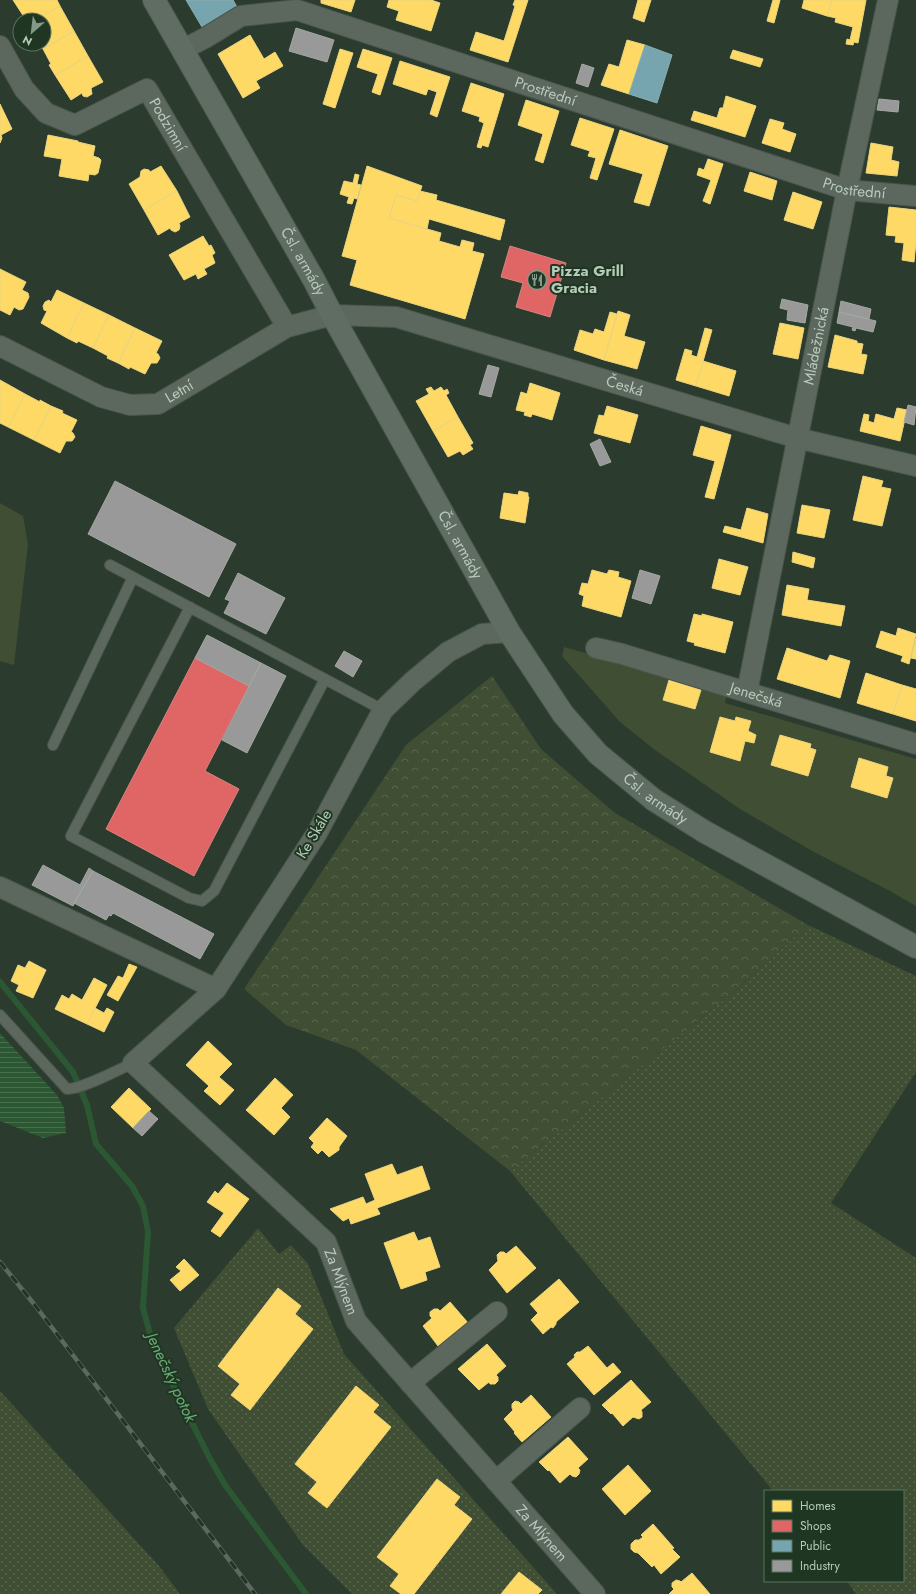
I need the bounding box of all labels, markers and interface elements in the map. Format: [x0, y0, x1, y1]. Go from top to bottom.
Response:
north arrow [12, 12, 52, 52]
text: N [20, 32, 35, 50]
street label: Prostřední [512, 71, 580, 112]
street label: Podzimní [144, 94, 193, 156]
street label: Prostřední [820, 172, 888, 204]
street label: Čsl. armády [275, 223, 331, 300]
place label: Pizza Grill Gracia [551, 260, 624, 299]
restaurant icon: Pizza Grill Gracia [526, 269, 548, 291]
street label: Mládežnická [797, 305, 834, 387]
street label: Česká [603, 370, 646, 402]
street label: Letní [161, 374, 199, 408]
street label: Čsl. armády [432, 507, 488, 583]
street label: Jenečská [725, 676, 785, 714]
street label: Čsl. armády [618, 768, 692, 830]
street label: Ke Skále [291, 805, 337, 863]
street label: Za Mlýnem [318, 1245, 364, 1318]
water label: Jenečský potok [139, 1326, 203, 1427]
legend [764, 1490, 904, 1582]
text: Homes [800, 1497, 836, 1515]
street label: Za Mlýnem [511, 1500, 573, 1566]
text: Shops [800, 1517, 831, 1535]
text: Public [800, 1537, 831, 1555]
text: Industry [800, 1557, 841, 1575]

